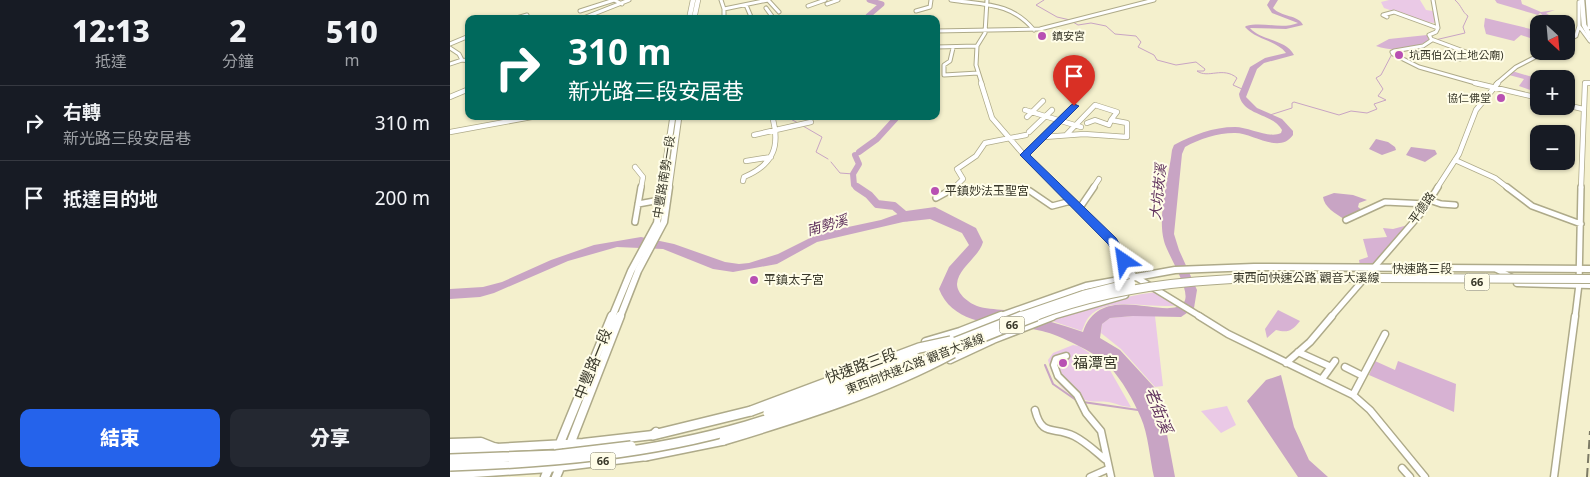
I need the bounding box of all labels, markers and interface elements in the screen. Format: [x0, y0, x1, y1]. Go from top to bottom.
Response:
text: 12:13 [72, 10, 150, 51]
text: 2 [229, 10, 247, 51]
text: 510 [326, 11, 378, 52]
north arrow [1530, 15, 1575, 60]
map controls [1530, 15, 1575, 170]
text: 310 m [568, 28, 671, 75]
place label: 鎮安宮 [1052, 28, 1085, 43]
marker: 鎮安宮 [1036, 30, 1048, 42]
icon: right [485, 35, 550, 100]
place label: 坑西伯公(土地公廟) [1409, 47, 1504, 62]
text: m [344, 49, 359, 71]
marker: 坑西伯公(土地公廟) [1393, 49, 1405, 61]
text: 抵達 [95, 50, 127, 72]
text: 分鐘 [222, 50, 254, 72]
pin [1053, 55, 1095, 106]
icon: arrive [1060, 62, 1088, 90]
button: + [1530, 70, 1575, 115]
text: 新光路三段安居巷 [568, 75, 744, 105]
place label: 協仁佛堂 [1447, 90, 1491, 105]
marker: 協仁佛堂 [1495, 92, 1507, 104]
text: 右轉 [63, 99, 101, 125]
icon: right [20, 109, 48, 137]
text: 310 m [375, 110, 430, 136]
button: − [1530, 125, 1575, 170]
text: 新光路三段安居巷 [63, 127, 191, 149]
street label: 中豐路南勢一段 [649, 134, 678, 220]
water label: 大坑崁溪 [1145, 161, 1170, 221]
place label: 平鎮妙法玉聖宮 [945, 182, 1029, 199]
icon: arrive [20, 184, 48, 212]
text: 200 m [375, 185, 430, 211]
marker: 平鎮妙法玉聖宮 [929, 185, 941, 197]
text: 抵達目的地 [63, 186, 158, 212]
street label: 平德路 [1404, 188, 1439, 227]
water label: 南勢溪 [804, 209, 852, 239]
position arrow [1097, 234, 1149, 286]
street label: 快速路三段 [1392, 260, 1452, 277]
street label: 東西向快速公路 觀音大溪線 [1232, 269, 1380, 286]
place label: 平鎮太子宮 [764, 271, 824, 288]
marker: 平鎮太子宮 [748, 274, 760, 286]
road number: 66 [1464, 274, 1490, 290]
road number: 66 [1000, 316, 1024, 334]
street label: 中豐路一段 [569, 325, 615, 402]
street label: 東西向快速公路 觀音大溪線 [843, 329, 987, 398]
street label: 快速路三段 [822, 343, 899, 387]
place label: 福潭宮 [1073, 352, 1118, 372]
marker: 福潭宮 [1057, 357, 1069, 369]
water label: 老街溪 [1140, 384, 1179, 438]
button: 結束 [20, 409, 220, 467]
button: 分享 [230, 409, 430, 467]
road number: 66 [590, 452, 616, 470]

